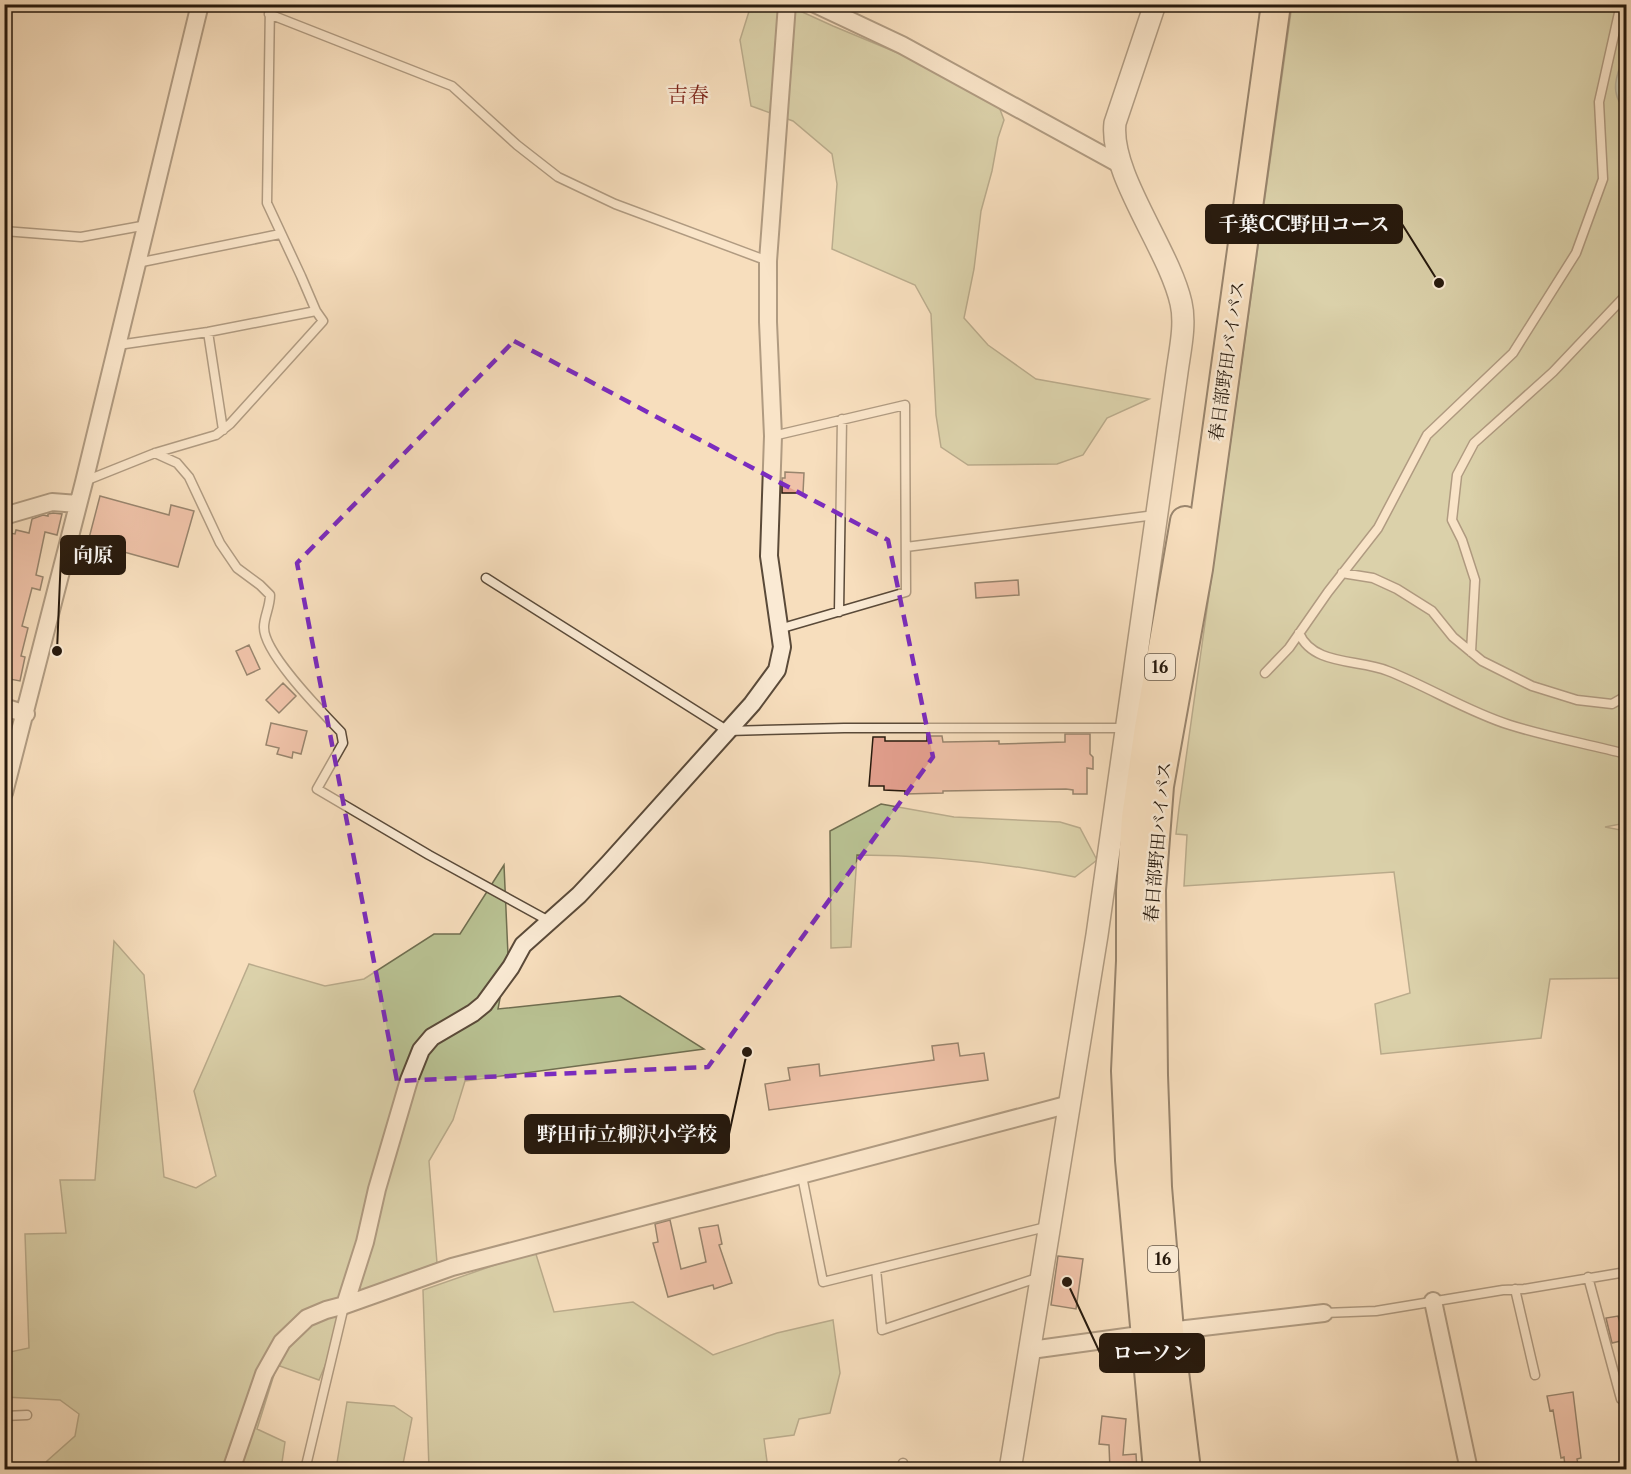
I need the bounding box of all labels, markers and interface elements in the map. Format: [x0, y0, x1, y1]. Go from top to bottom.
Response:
district label: 吉春 [667, 82, 709, 107]
callout: 千葉CC野田コース [1206, 205, 1402, 243]
text: 千葉CC野田コース [1218, 212, 1390, 236]
street label: 春日部野田バイパス [1205, 279, 1249, 443]
callout: 向原 [61, 536, 125, 574]
text: 向原 [73, 543, 113, 567]
road number: 16 [1145, 654, 1175, 680]
street label: 春日部野田バイパス [1140, 761, 1176, 923]
callout: 野田市立柳沢小学校 [525, 1115, 729, 1153]
text: 野田市立柳沢小学校 [537, 1122, 717, 1146]
road number: 16 [1148, 1246, 1178, 1272]
callout: ローソン [1100, 1334, 1204, 1372]
text: ローソン [1112, 1341, 1192, 1365]

